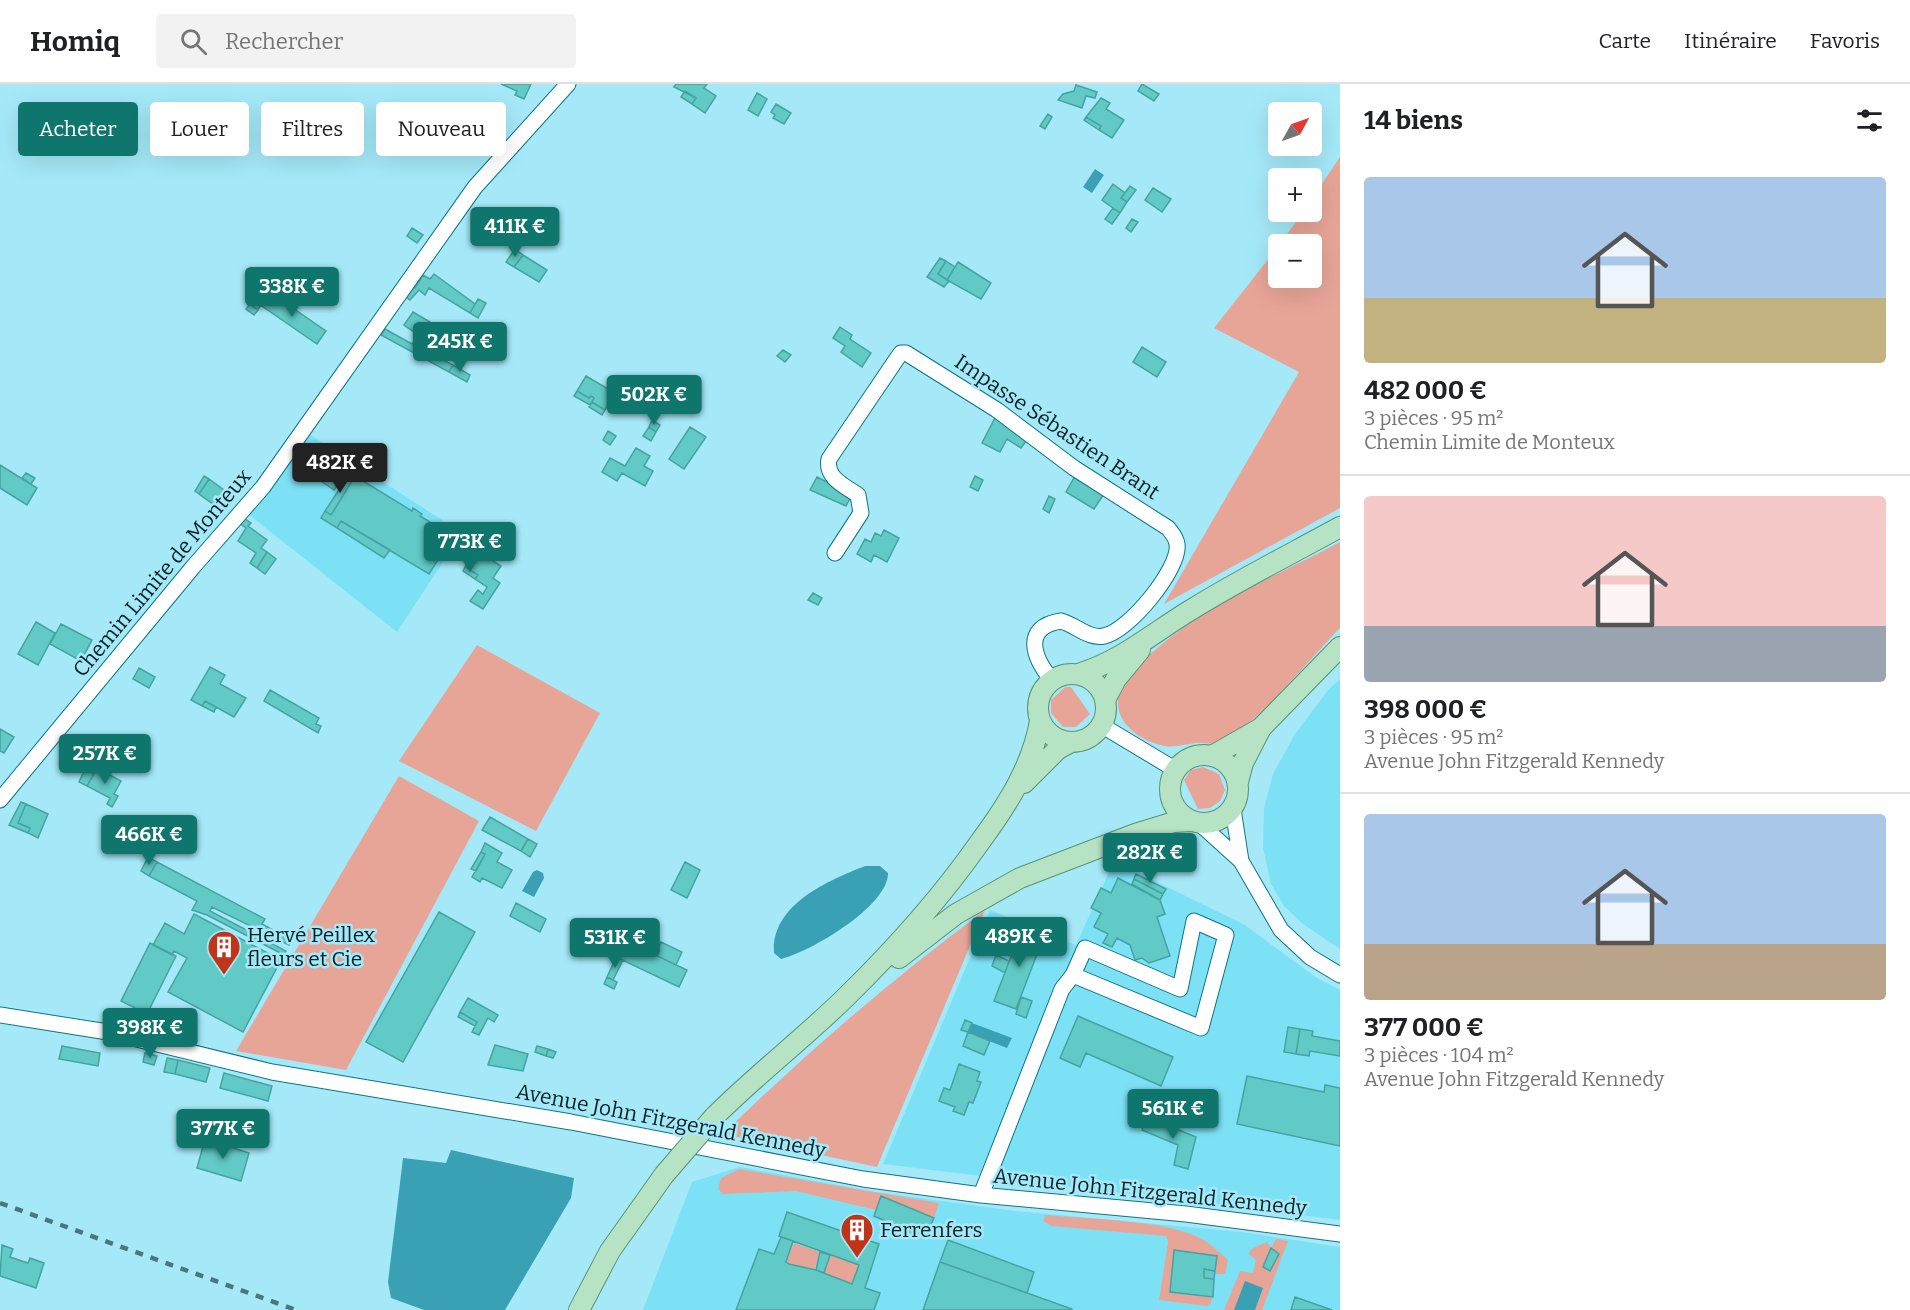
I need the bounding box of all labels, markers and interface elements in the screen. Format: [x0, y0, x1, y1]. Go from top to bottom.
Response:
search box [156, 14, 576, 68]
text: Homiq [30, 25, 120, 58]
icon: search [177, 25, 210, 58]
text: Rechercher [225, 28, 343, 55]
text: Carte [1598, 28, 1651, 54]
text: Itinéraire [1684, 28, 1777, 54]
text: Favoris [1810, 28, 1880, 54]
chip: Acheter [18, 102, 138, 156]
chip: Louer [150, 102, 249, 156]
chip: Filtres [261, 102, 364, 156]
chip: Nouveau [376, 102, 506, 156]
north arrow [1268, 102, 1322, 156]
map controls [1268, 102, 1322, 288]
icon: filters [1853, 104, 1886, 137]
text: 14 biens [1364, 105, 1463, 136]
button: + [1268, 168, 1322, 222]
pin: 411K € [466, 207, 564, 258]
text: 411K € [484, 214, 546, 238]
icon: home [1571, 216, 1679, 324]
button: − [1268, 234, 1322, 288]
pin: 338K € [243, 267, 341, 318]
text: 338K € [259, 274, 325, 298]
pin: 245K € [411, 322, 509, 373]
text: 245K € [427, 329, 493, 353]
street label: Impasse Sébastien Brant [950, 349, 1165, 506]
pin: 502K € [605, 375, 703, 426]
text: 482 000 € [1364, 375, 1487, 406]
text: 502K € [621, 382, 687, 406]
text: 3 pièces · 95 m² [1364, 406, 1503, 430]
text: Chemin Limite de Monteux [1364, 430, 1615, 454]
pin: 482K € [291, 443, 389, 494]
text: 482K € [306, 450, 374, 474]
street label: Chemin Limite de Monteux [67, 464, 257, 682]
pin: 773K € [421, 522, 519, 573]
text: 773K € [438, 529, 502, 553]
icon: home [1571, 535, 1679, 643]
text: 398 000 € [1364, 694, 1487, 725]
text: 3 pièces · 95 m² [1364, 725, 1503, 749]
pin: 257K € [56, 734, 154, 785]
text: 257K € [73, 741, 137, 765]
text: Avenue John Fitzgerald Kennedy [1364, 749, 1664, 773]
pin: 466K € [100, 815, 198, 866]
text: 466K € [115, 822, 183, 846]
pin: 282K € [1101, 833, 1199, 884]
text: 282K € [1117, 840, 1183, 864]
icon: home [1571, 853, 1679, 961]
pin: 489K € [970, 917, 1068, 968]
pin: 531K € [566, 918, 664, 969]
place label: Hervé Peillex fleurs et Cie [247, 922, 375, 972]
text: 489K € [985, 924, 1053, 948]
text: 531K € [584, 925, 646, 949]
building icon: Hervé Peillex fleurs et Cie [206, 929, 242, 976]
pin: 398K € [101, 1008, 199, 1059]
text: 377 000 € [1364, 1012, 1484, 1043]
text: 398K € [117, 1015, 183, 1039]
text: 3 pièces · 104 m² [1364, 1043, 1514, 1067]
text: Avenue John Fitzgerald Kennedy [1364, 1067, 1664, 1091]
street label: Avenue John Fitzgerald Kennedy [514, 1078, 829, 1164]
pin: 561K € [1124, 1089, 1222, 1140]
text: 561K € [1142, 1096, 1205, 1120]
pin: 377K € [174, 1109, 272, 1160]
text: 377K € [190, 1116, 256, 1140]
street label: Avenue John Fitzgerald Kennedy [992, 1163, 1309, 1221]
building icon: Ferrenfers [839, 1212, 875, 1259]
place label: Ferrenfers [880, 1217, 983, 1243]

